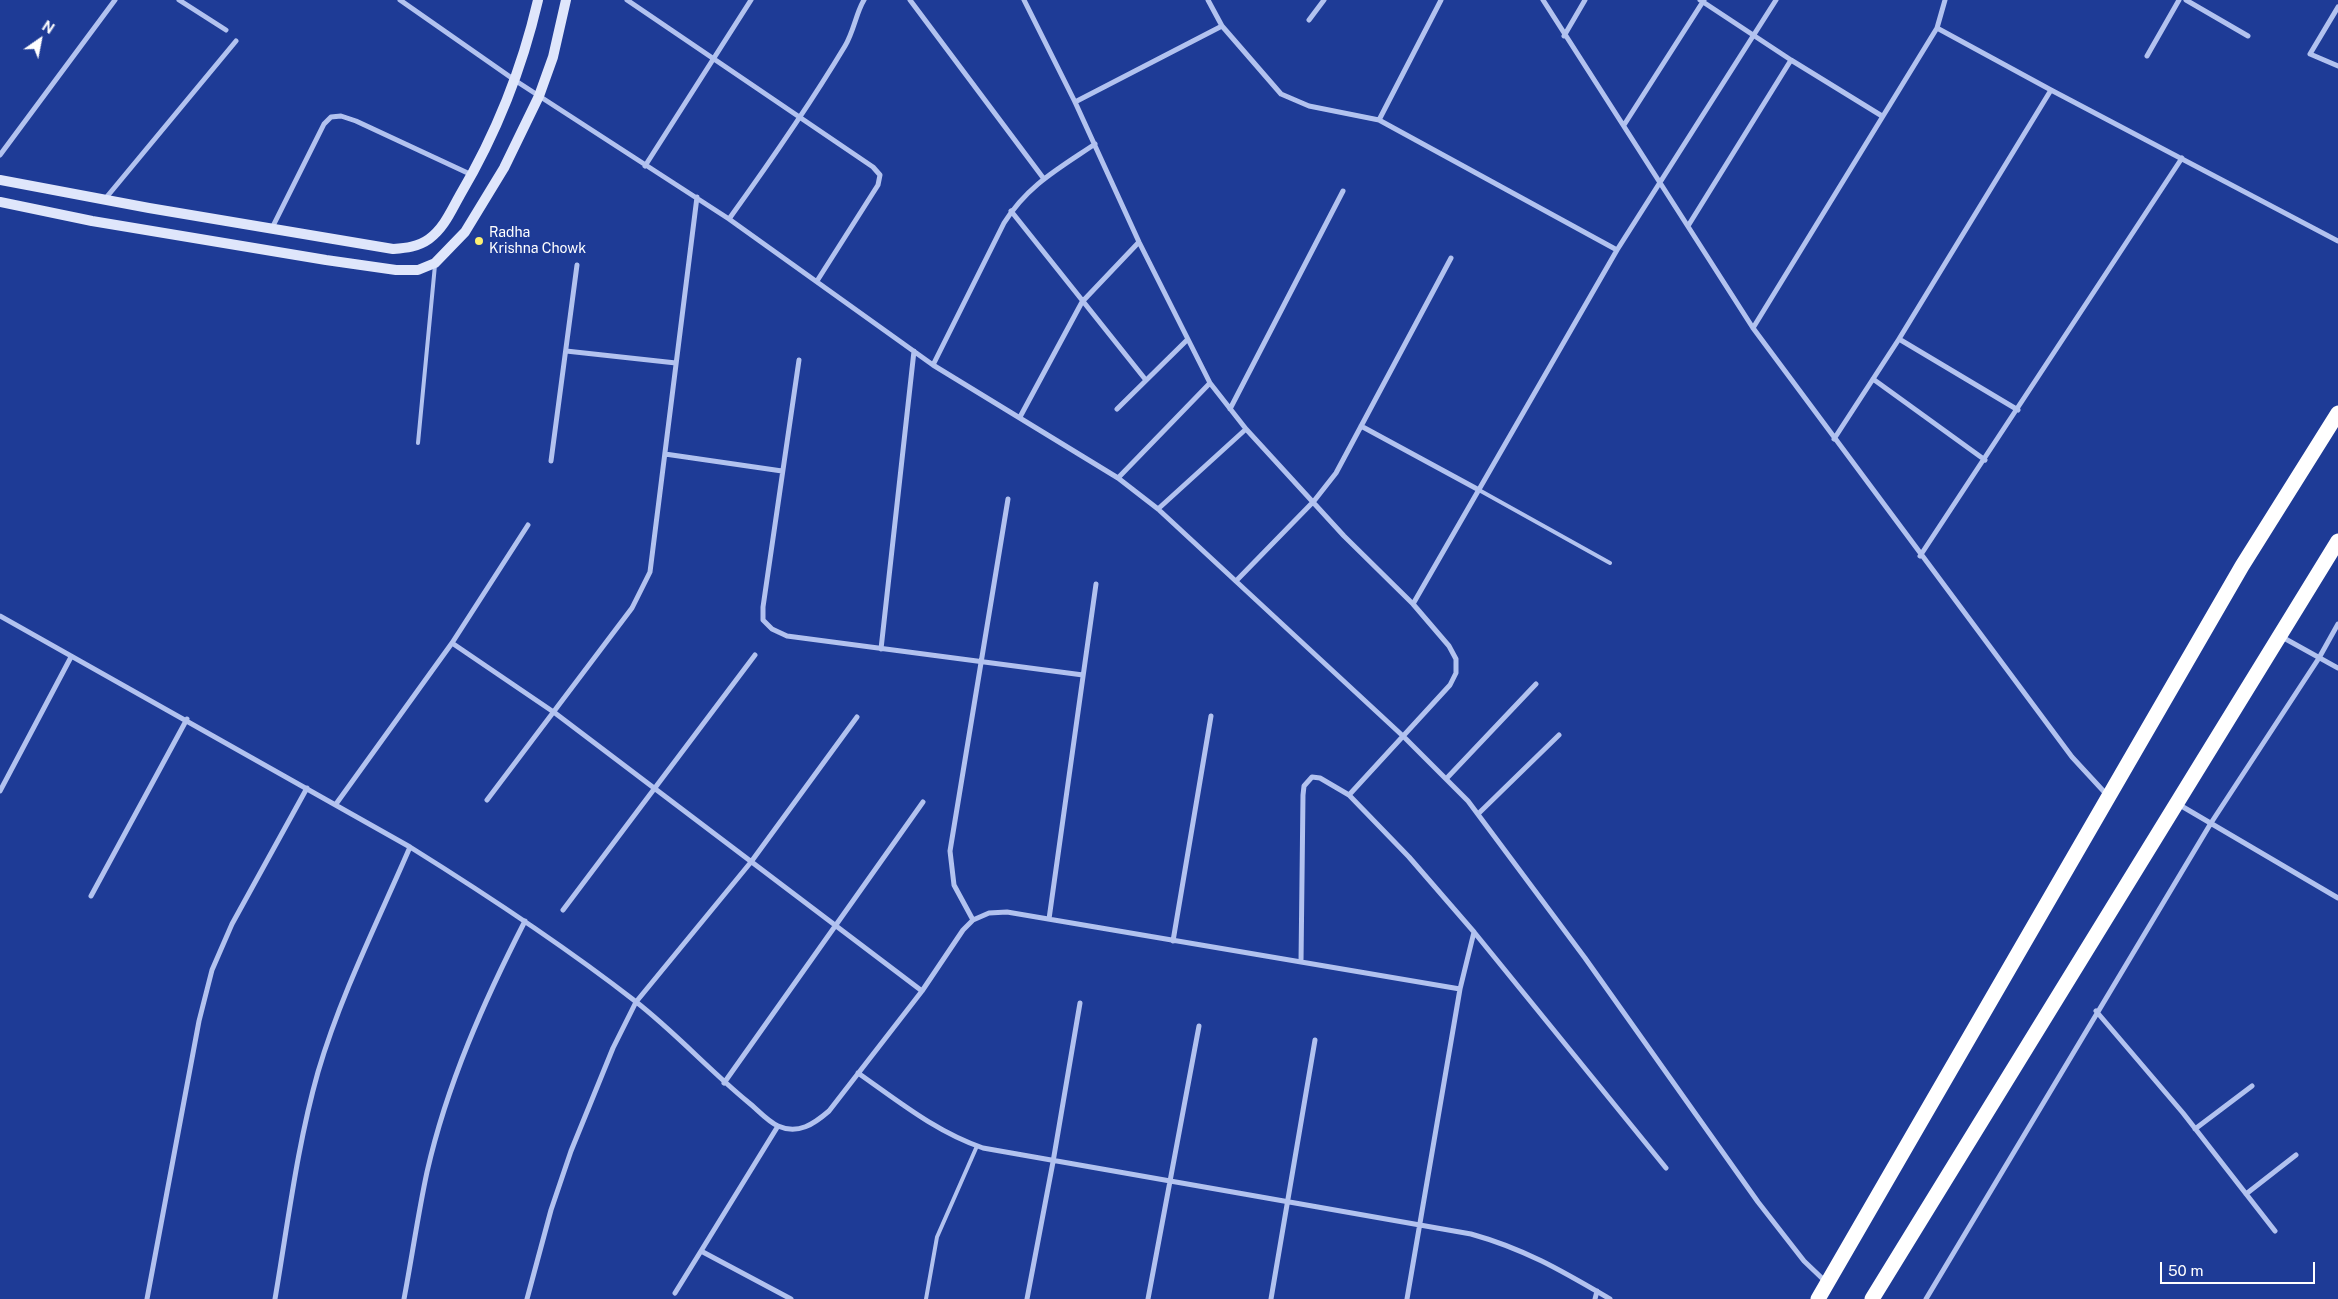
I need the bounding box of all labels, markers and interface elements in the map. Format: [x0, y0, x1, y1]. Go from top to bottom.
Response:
north arrow [15, 15, 65, 65]
text: N [39, 18, 57, 37]
place label: Radha Krishna Chowk [489, 225, 586, 258]
marker: Radha Krishna Chowk [473, 235, 485, 247]
scale bar [2163, 1252, 2318, 1284]
text: 50 m [2168, 1262, 2203, 1279]

